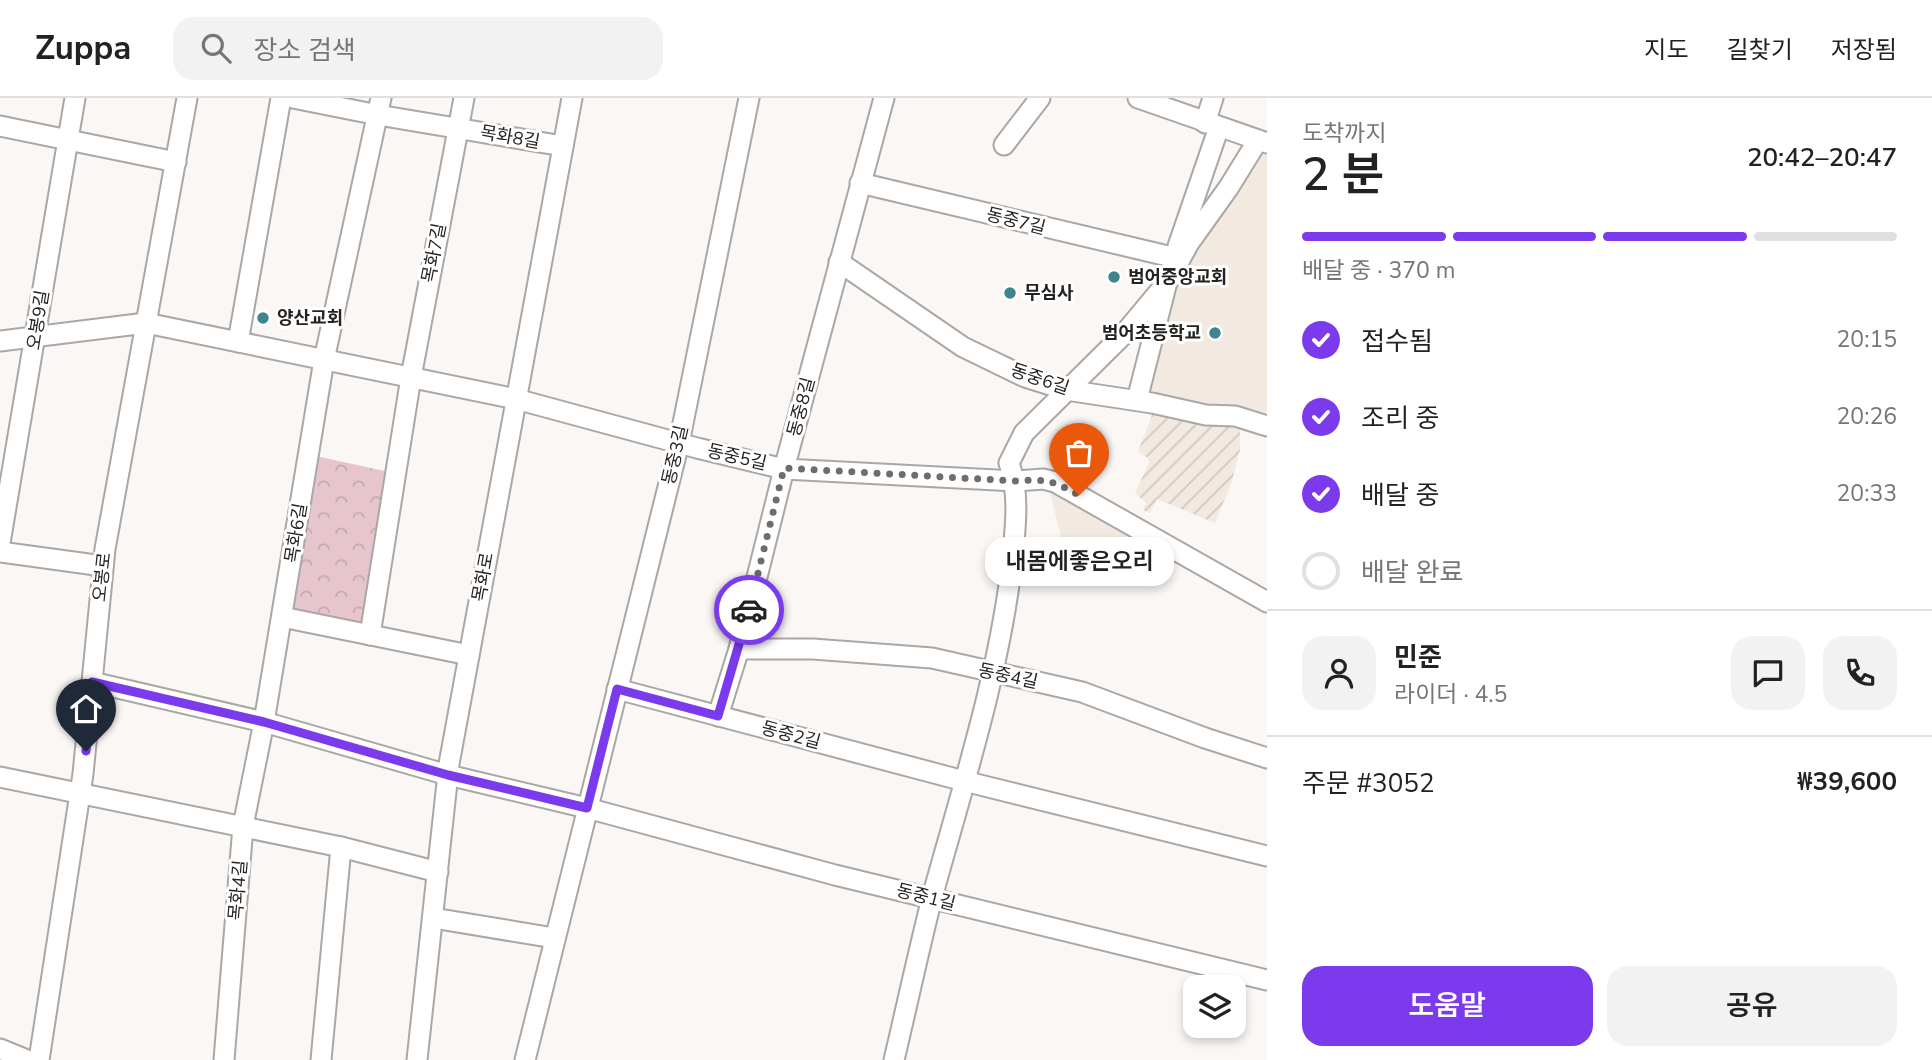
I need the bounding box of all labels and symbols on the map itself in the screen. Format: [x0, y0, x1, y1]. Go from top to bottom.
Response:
street label: 목화8길 [478, 120, 542, 154]
street label: 동중7길 [984, 202, 1048, 240]
street label: 목화7길 [416, 221, 452, 285]
place label: 범어중앙교회 [1128, 265, 1227, 289]
marker: 범어중앙교회 [1106, 269, 1122, 285]
place label: 무심사 [1024, 281, 1074, 305]
marker: 무심사 [1002, 285, 1018, 301]
street label: 오봉9길 [21, 288, 55, 352]
place label: 양산교회 [277, 306, 343, 330]
marker: 양산교회 [255, 310, 271, 326]
place label: 범어초등학교 [1102, 321, 1201, 345]
marker: 범어초등학교 [1207, 325, 1223, 341]
street label: 동중6길 [1007, 358, 1073, 400]
street label: 동중8길 [782, 375, 820, 439]
street label: 동중3길 [657, 423, 693, 487]
pin [1049, 423, 1109, 495]
street label: 동중5길 [705, 439, 769, 475]
street label: 목화6길 [279, 501, 313, 565]
callout: 내몸에좋은오리 [984, 537, 1174, 586]
street label: 목화로 [467, 550, 499, 604]
street label: 오봉로 [87, 551, 117, 603]
courier [714, 575, 784, 645]
street label: 동중4길 [976, 658, 1040, 694]
pin [56, 679, 116, 751]
street label: 동중2길 [759, 716, 823, 754]
street label: 목화4길 [223, 859, 253, 921]
street label: 동중1길 [894, 878, 958, 916]

